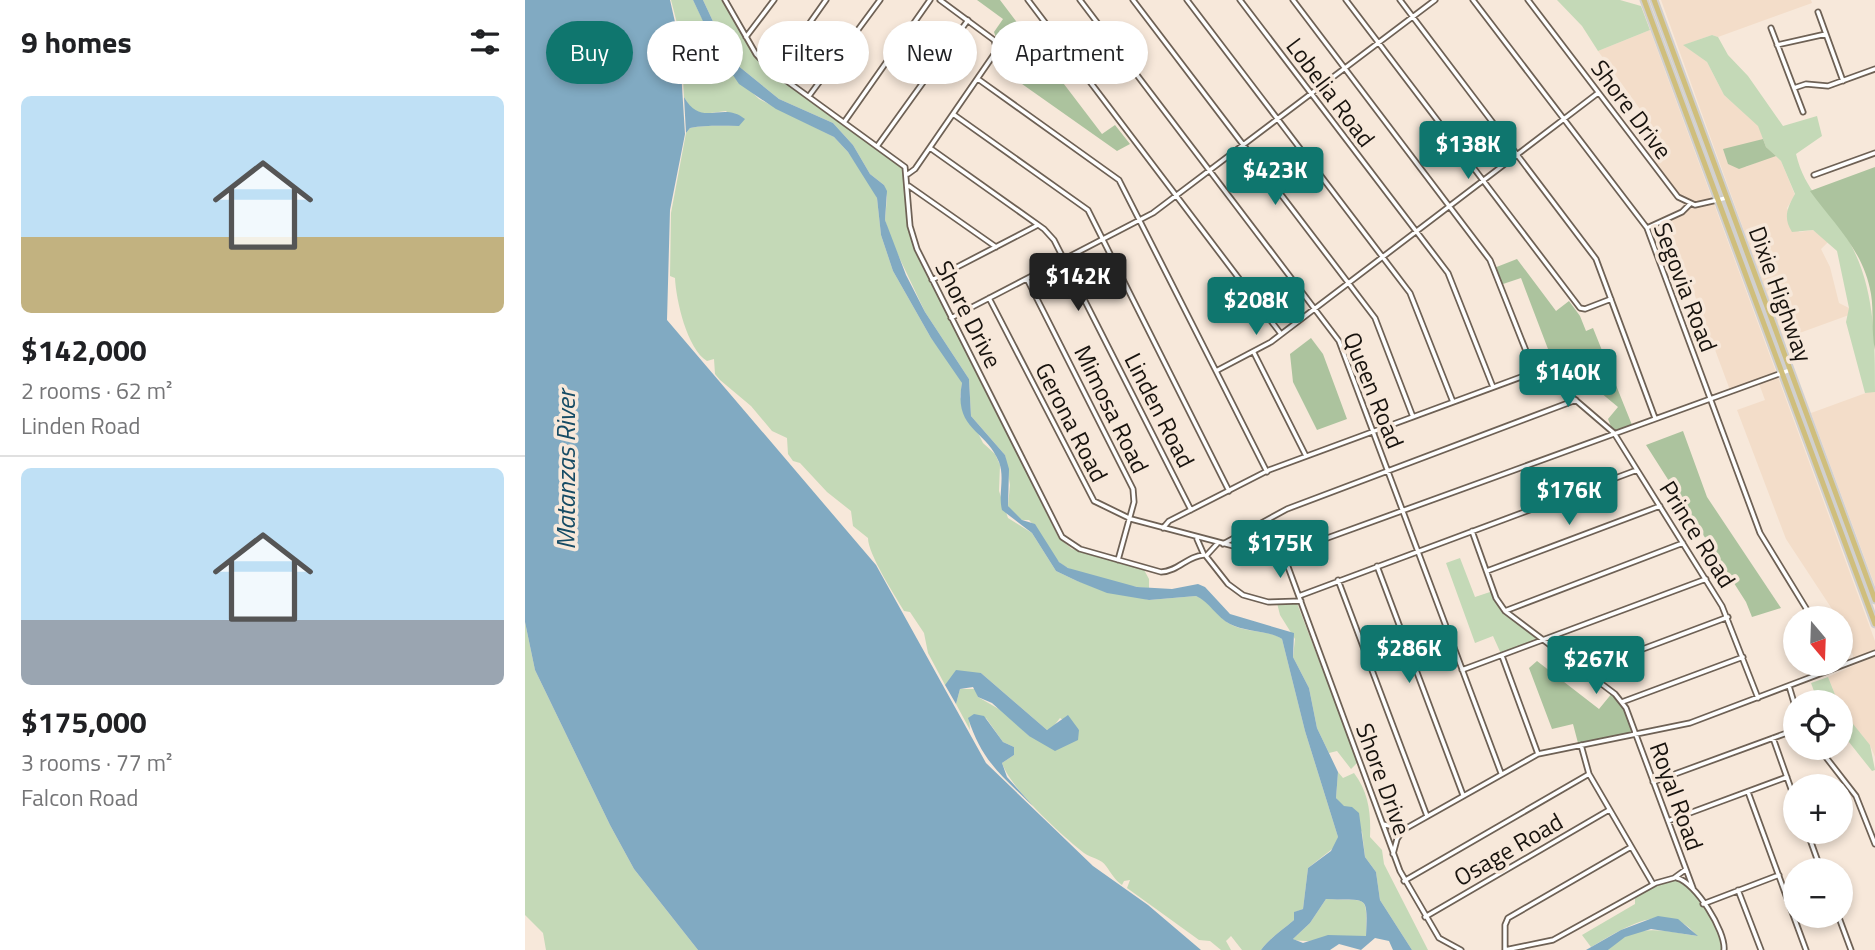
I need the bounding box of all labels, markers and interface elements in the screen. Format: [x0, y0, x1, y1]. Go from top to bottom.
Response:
text: 9 homes [21, 19, 132, 65]
chip: Buy [546, 21, 633, 84]
chip: Rent [647, 21, 743, 84]
chip: Filters [757, 21, 869, 84]
chip: New [883, 21, 977, 84]
chip: Apartment [991, 21, 1148, 84]
icon: filters [466, 23, 504, 61]
street label: Lobelia Road [1278, 30, 1384, 154]
street label: Shore Drive [1583, 52, 1681, 166]
pin: $138K [1419, 122, 1517, 181]
text: $138K [1435, 126, 1501, 161]
icon: home [200, 142, 326, 268]
pin: $423K [1226, 148, 1324, 207]
text: $423K [1242, 152, 1308, 187]
street label: Segovia Road [1645, 217, 1727, 357]
street label: Dixie Highway [1740, 221, 1822, 367]
street label: Shore Drive [927, 254, 1011, 374]
pin: $142K [1029, 254, 1127, 313]
text: $142K [1045, 258, 1111, 293]
pin: $208K [1207, 278, 1305, 337]
text: $208K [1223, 282, 1289, 317]
street label: Queen Road [1334, 326, 1414, 454]
text: $142,000 [21, 327, 147, 373]
street label: Mimosa Road [1065, 339, 1159, 479]
street label: Linden Road [1116, 346, 1204, 474]
pin: $140K [1519, 350, 1617, 409]
text: $140K [1535, 354, 1601, 389]
street label: Gerona Road [1026, 356, 1118, 488]
text: 2 rooms · 62 m² [21, 373, 172, 408]
water label: Matanzas River [546, 387, 585, 550]
text: Linden Road [21, 408, 140, 443]
pin: $176K [1520, 468, 1618, 527]
text: $176K [1536, 472, 1602, 507]
street label: Prince Road [1651, 473, 1745, 595]
icon: home [200, 514, 326, 640]
pin: $175K [1231, 520, 1329, 580]
text: $175K [1247, 525, 1313, 560]
north arrow [1783, 606, 1853, 676]
map controls [1783, 606, 1853, 928]
pin: $286K [1360, 626, 1458, 685]
text: $286K [1376, 630, 1442, 665]
pin: $267K [1547, 636, 1645, 696]
text: $267K [1563, 641, 1629, 676]
button: locate [1783, 690, 1853, 760]
text: $175,000 [21, 699, 147, 745]
street label: Shore Drive [1347, 718, 1421, 840]
street label: Royal Road [1641, 737, 1713, 855]
text: 3 rooms · 77 m² [21, 745, 172, 780]
button: + [1783, 774, 1853, 844]
text: Falcon Road [21, 780, 138, 815]
street label: Osage Road [1447, 803, 1569, 895]
button: − [1783, 858, 1853, 928]

